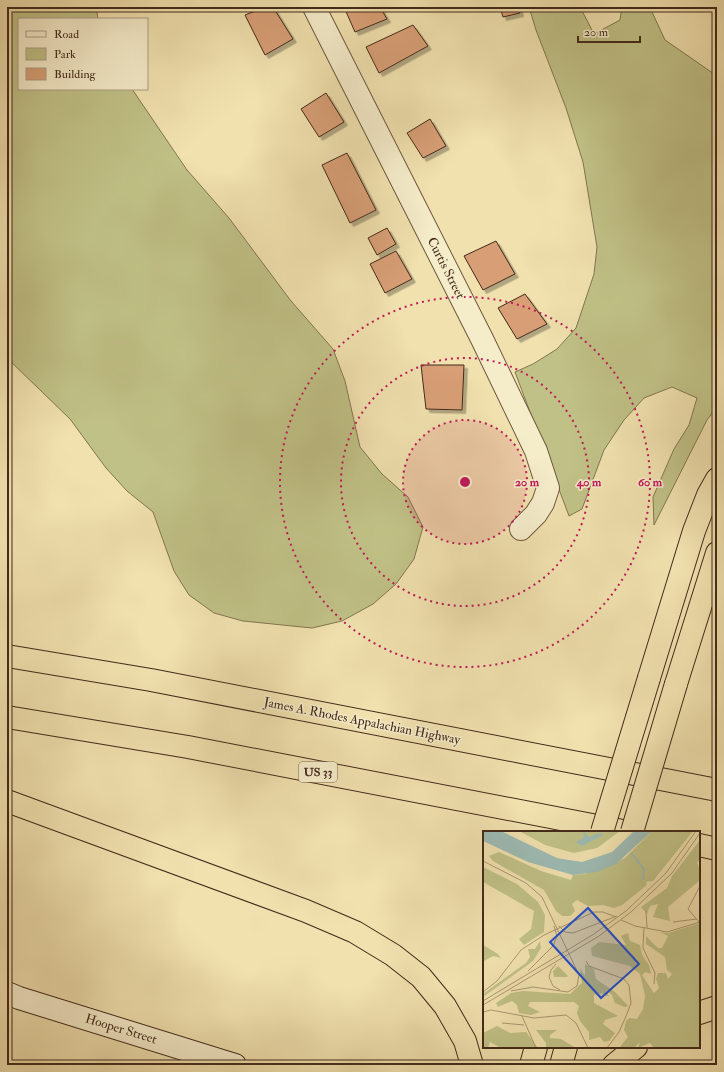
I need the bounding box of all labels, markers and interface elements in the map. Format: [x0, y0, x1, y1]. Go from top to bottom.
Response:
legend [18, 18, 148, 90]
scale bar [578, 18, 640, 44]
text: 20 m [584, 25, 609, 40]
text: Road [54, 27, 79, 42]
text: Park [54, 47, 76, 62]
text: Building [54, 67, 97, 82]
street label: Curtis Street [424, 234, 468, 302]
centre of rings [458, 475, 472, 489]
text: 20 m [515, 475, 540, 490]
text: 40 m [576, 475, 602, 490]
text: 60 m [638, 475, 663, 490]
street label: James A. Rhodes Appalachian Highway [261, 694, 462, 749]
road number: US 33 [299, 762, 337, 782]
inset map [483, 831, 700, 1048]
street label: Hooper Street [83, 1011, 159, 1048]

